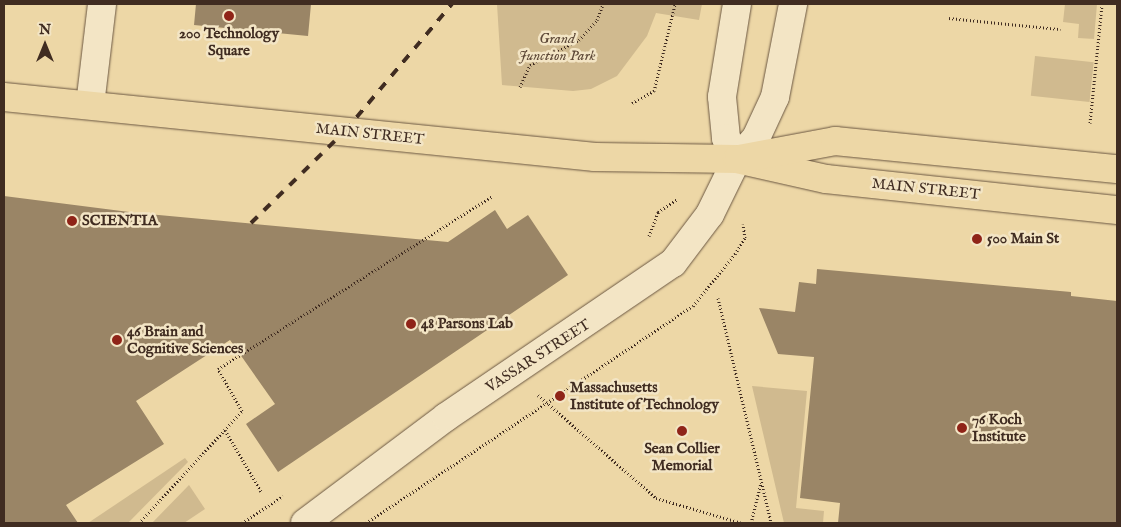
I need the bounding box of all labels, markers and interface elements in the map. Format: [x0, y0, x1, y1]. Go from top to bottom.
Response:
marker: 200 Technology Square [223, 10, 235, 22]
north arrow [20, 20, 70, 70]
text: N [39, 21, 51, 39]
place label: 200 Technology Square [179, 24, 279, 59]
park label: Grand Junction Park [518, 29, 596, 64]
street label: MAIN STREET [315, 119, 425, 149]
street label: MAIN STREET [871, 174, 981, 204]
place label: SCIENTIA [82, 212, 158, 230]
marker: SCIENTIA [66, 215, 78, 227]
place label: 500 Main St [987, 230, 1059, 248]
marker: 500 Main St [971, 233, 983, 245]
place label: 48 Parsons Lab [421, 315, 513, 333]
street label: VASSAR STREET [482, 315, 594, 397]
marker: 48 Parsons Lab [405, 318, 417, 330]
place label: 46 Brain and Cognitive Sciences [127, 322, 243, 357]
marker: 46 Brain and Cognitive Sciences [111, 334, 123, 346]
place label: Massachusetts Institute of Technology [570, 378, 719, 413]
marker: Massachusetts Institute of Technology [554, 390, 566, 402]
place label: 76 Koch Institute [972, 410, 1026, 445]
marker: 76 Koch Institute [956, 422, 968, 434]
marker: Sean Collier Memorial [676, 425, 688, 437]
place label: Sean Collier Memorial [644, 439, 720, 474]

